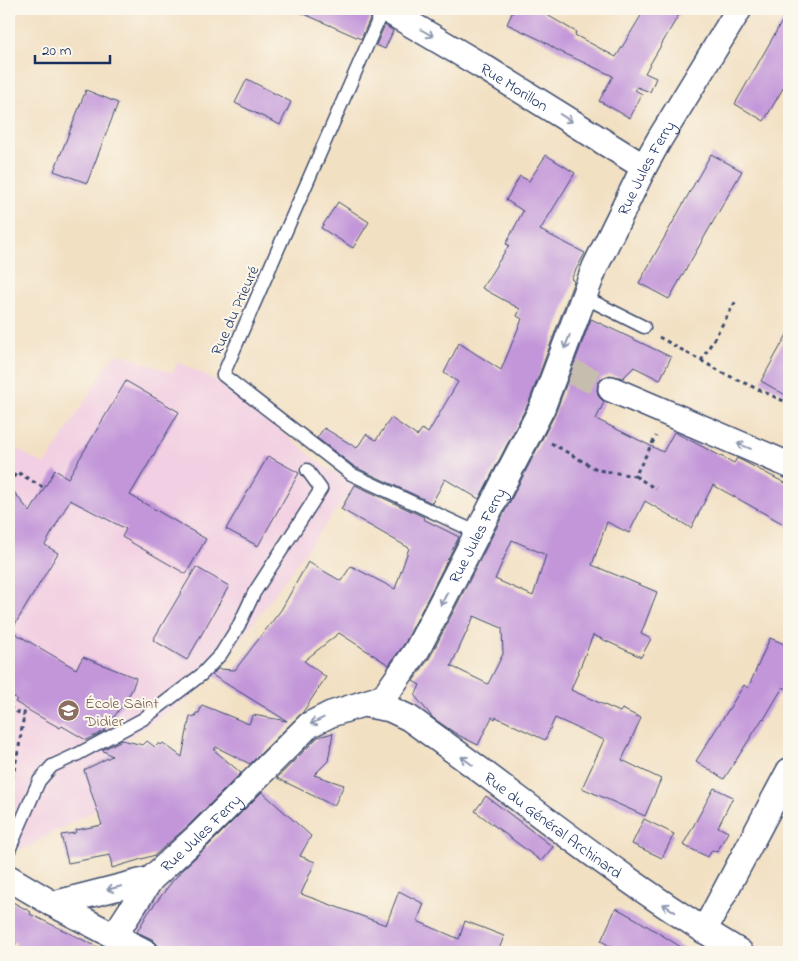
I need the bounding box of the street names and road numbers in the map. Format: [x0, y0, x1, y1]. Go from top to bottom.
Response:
street label: Rue Morillon [475, 58, 553, 119]
street label: Rue Jules Ferry [612, 116, 682, 220]
street label: Rue du Prieuré [205, 261, 267, 359]
street label: Rue Jules Ferry [444, 484, 513, 588]
street label: Rue du Général Archinard [478, 767, 626, 886]
street label: Rue Jules Ferry [156, 789, 248, 879]

